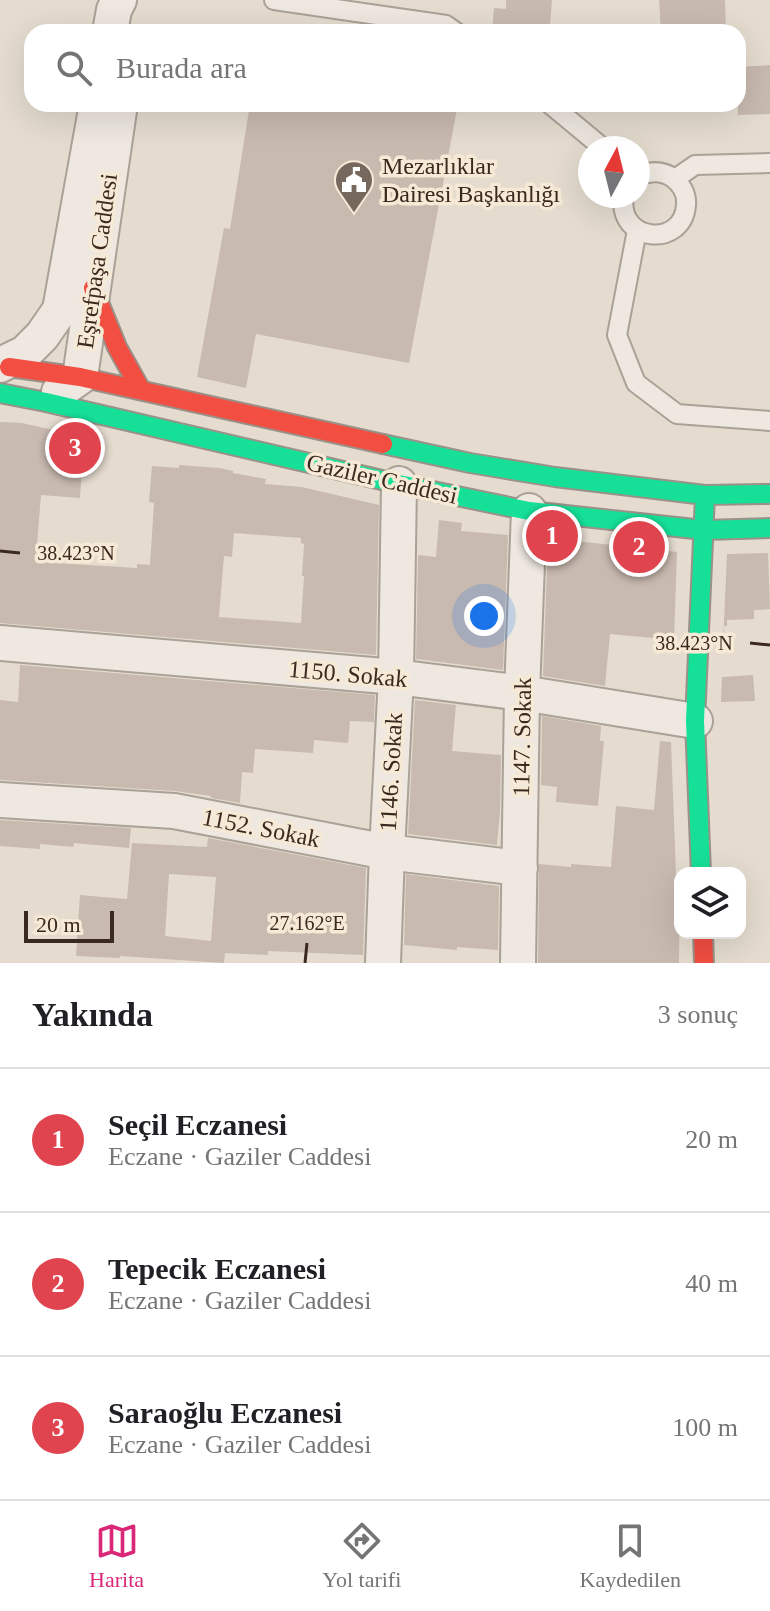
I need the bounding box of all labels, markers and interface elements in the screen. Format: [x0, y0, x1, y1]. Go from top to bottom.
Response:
search box [24, 24, 746, 112]
icon: search [52, 46, 96, 90]
text: Burada ara [116, 51, 247, 84]
north arrow [578, 136, 650, 208]
place label: Mezarlıklar Dairesi Başkanlığı [382, 153, 560, 207]
public building icon: Mezarlıklar Dairesi Başkanlığı [333, 159, 375, 214]
street label: Eşrefpaşa Caddesi [72, 171, 122, 350]
pin: 3 [49, 418, 101, 478]
street label: Gaziler Caddesi [304, 449, 460, 509]
pin: 1 [526, 506, 578, 566]
pin: 2 [613, 517, 665, 577]
text: 38.423°N [37, 542, 115, 564]
your location [464, 596, 504, 636]
text: 38.423°N [655, 632, 733, 654]
street label: 1150. Sokak [288, 656, 408, 692]
street label: 1147. Sokak [508, 677, 536, 797]
street label: 1146. Sokak [375, 712, 407, 832]
street label: 1152. Sokak [200, 804, 322, 852]
map controls [674, 867, 746, 939]
button: layers [674, 867, 746, 939]
scale bar [24, 907, 114, 943]
text: 20 m [36, 912, 81, 937]
text: 27.162°E [269, 912, 345, 934]
text: Yakında [32, 996, 153, 1033]
text: 3 sonuç [658, 1000, 738, 1029]
text: Seçil Eczanesi [108, 1108, 287, 1141]
text: 1 [52, 1125, 65, 1154]
text: 20 m [685, 1125, 738, 1154]
text: Eczane · Gaziler Caddesi [108, 1142, 371, 1171]
text: Tepecik Eczanesi [108, 1252, 326, 1285]
text: 2 [52, 1269, 65, 1298]
text: 40 m [685, 1269, 738, 1298]
text: Eczane · Gaziler Caddesi [108, 1286, 371, 1315]
text: Saraoğlu Eczanesi [108, 1396, 342, 1429]
text: 3 [52, 1413, 65, 1442]
text: 100 m [672, 1413, 738, 1442]
text: Eczane · Gaziler Caddesi [108, 1430, 371, 1459]
tab: Harita [89, 1519, 144, 1593]
tab: Yol tarifi [322, 1519, 401, 1593]
tab: Kaydedilen [580, 1519, 681, 1593]

